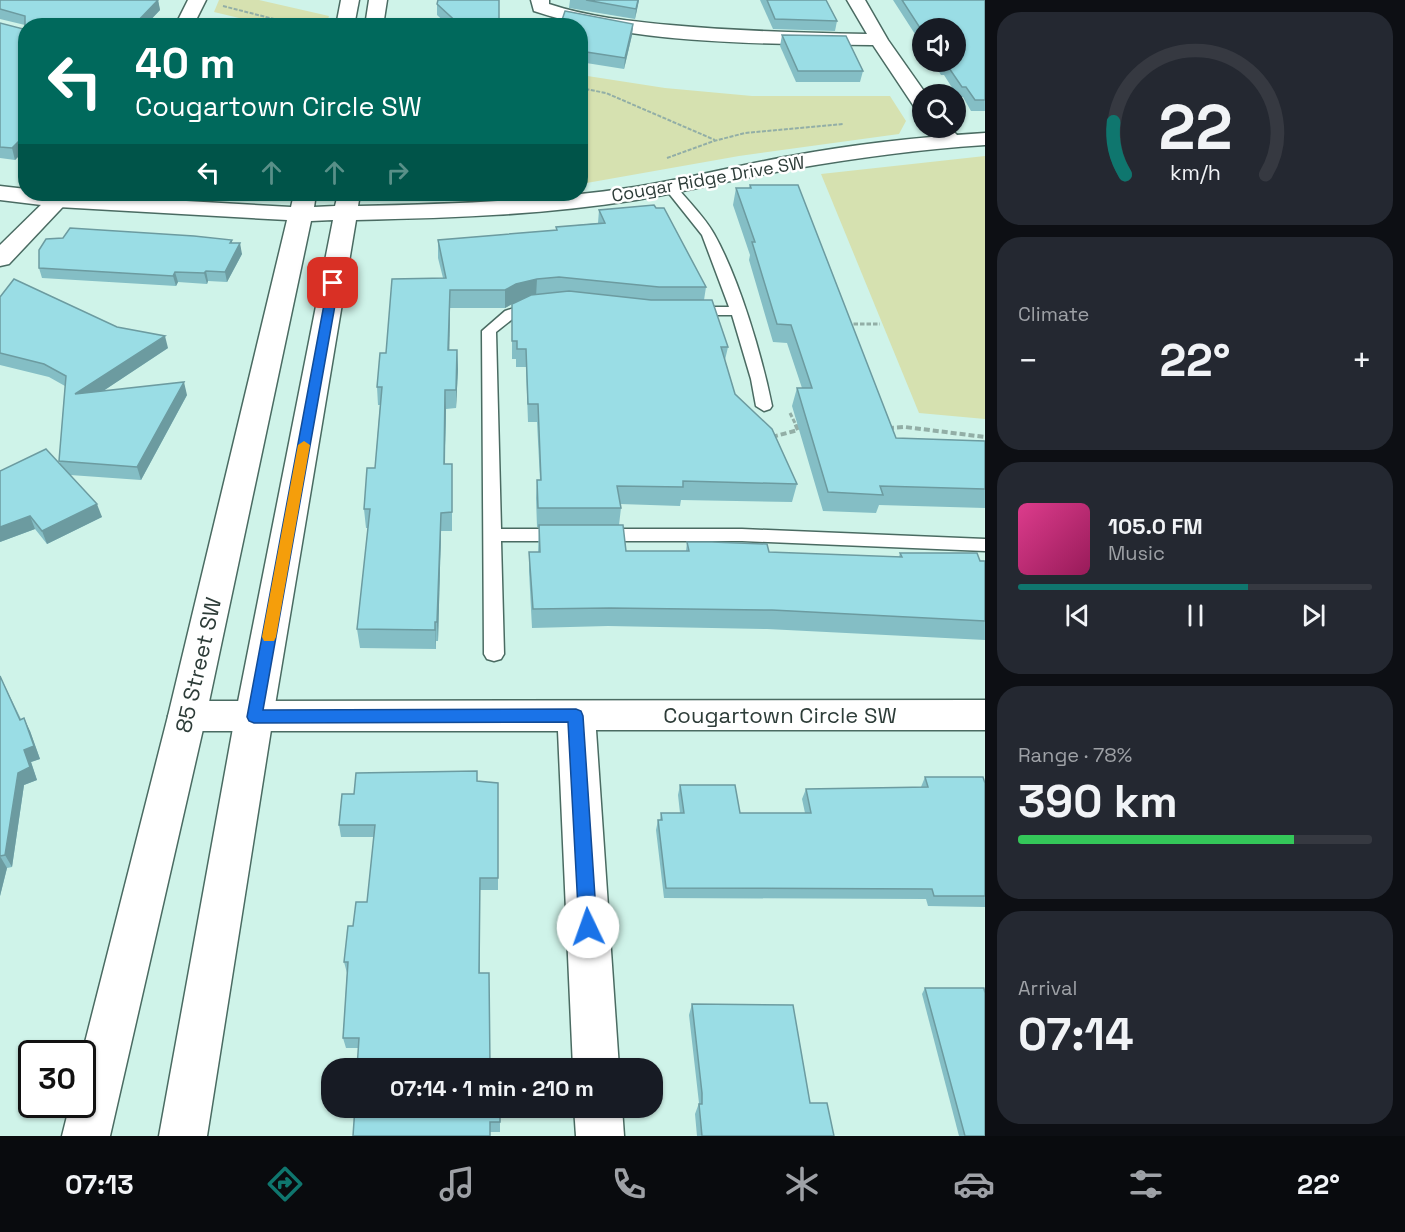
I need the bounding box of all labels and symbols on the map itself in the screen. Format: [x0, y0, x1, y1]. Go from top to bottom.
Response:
street label: Cougar Ridge Drive SW [610, 150, 807, 207]
pin [307, 257, 358, 308]
street label: 85 Street SW [169, 595, 227, 735]
street label: Cougartown Circle SW [663, 701, 897, 729]
position arrow [556, 895, 620, 959]
speed limit sign: 30 [18, 1040, 96, 1118]

